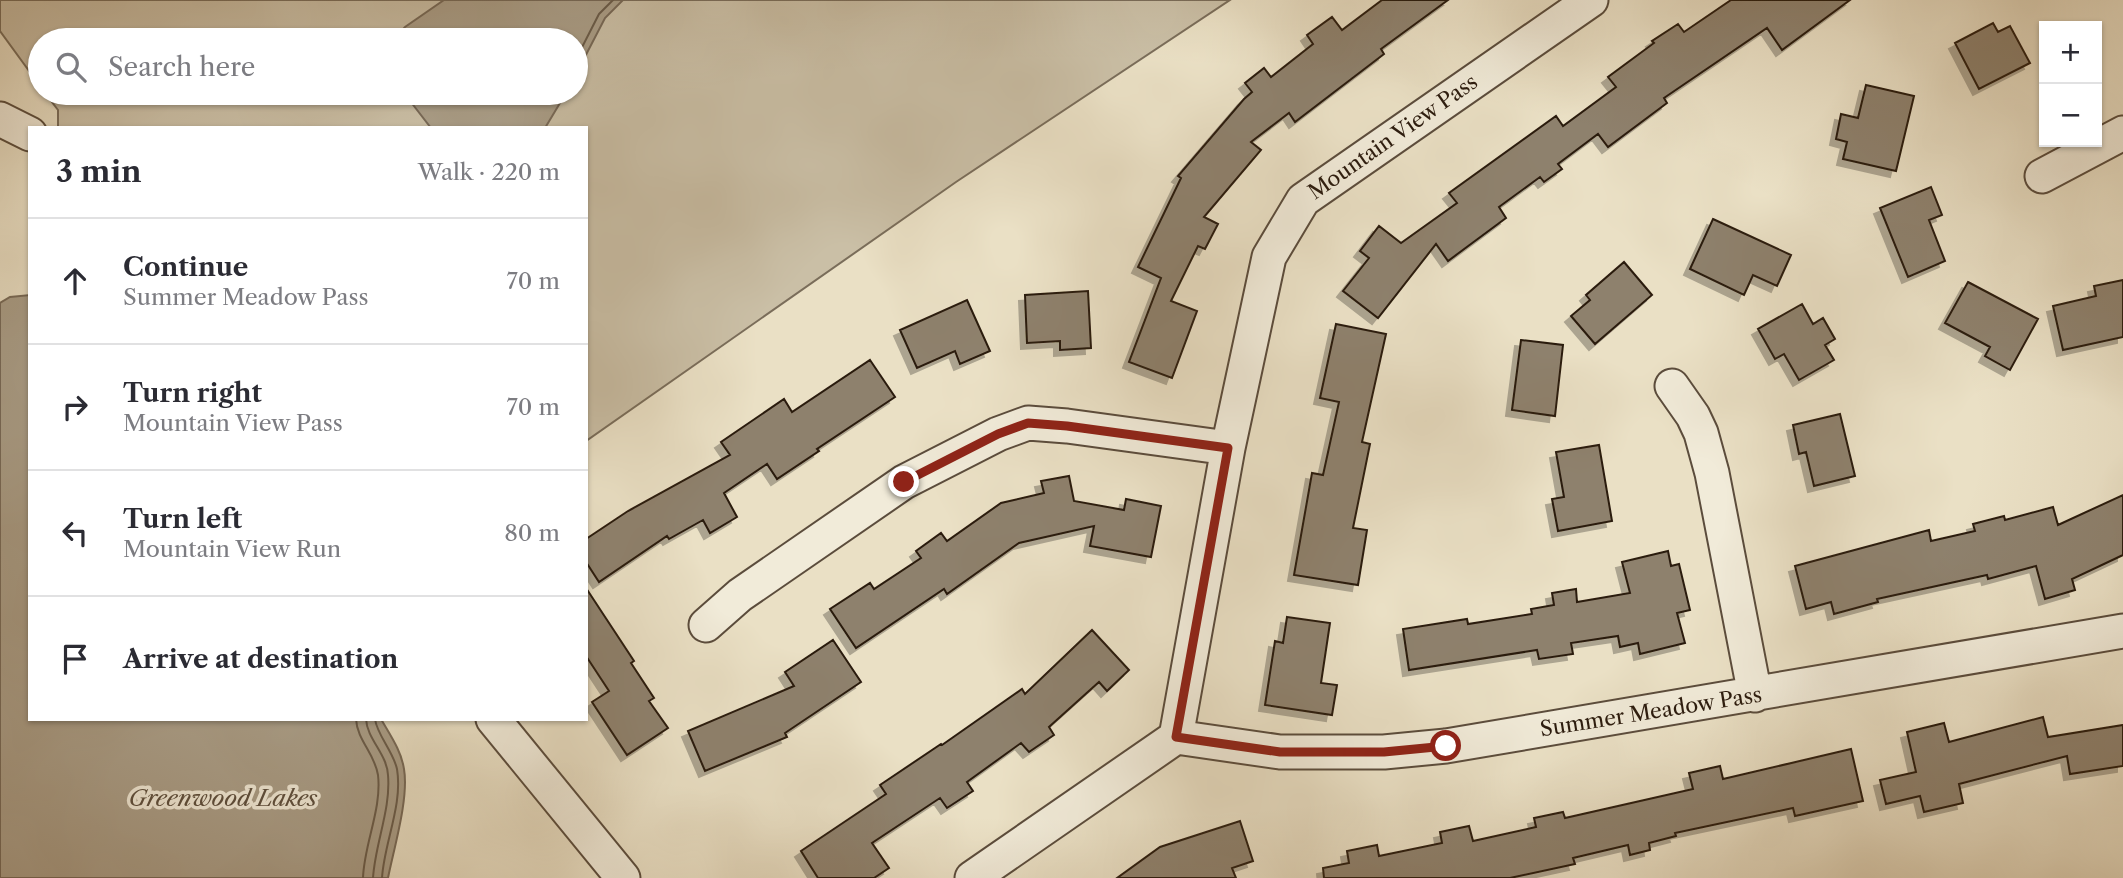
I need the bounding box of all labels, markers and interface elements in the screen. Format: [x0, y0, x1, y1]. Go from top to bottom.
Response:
map controls [2039, 21, 2102, 147]
button: + [2039, 21, 2102, 84]
search box [28, 28, 588, 105]
icon: search [52, 48, 90, 86]
text: Search here [108, 51, 255, 83]
street label: Mountain View Pass [1303, 69, 1482, 204]
button: − [2039, 84, 2102, 147]
text: 3 min [56, 153, 142, 190]
text: Walk · 220 m [418, 158, 560, 186]
text: Continue [123, 251, 248, 283]
icon: ahead [56, 262, 94, 300]
text: 70 m [507, 267, 560, 295]
text: Summer Meadow Pass [123, 283, 369, 311]
text: Turn right [123, 377, 262, 409]
icon: right [56, 388, 94, 426]
text: 70 m [507, 393, 560, 421]
text: Mountain View Pass [123, 409, 343, 437]
route end [888, 466, 919, 497]
text: Turn left [123, 503, 242, 535]
icon: left [56, 514, 94, 552]
text: 80 m [504, 519, 560, 547]
text: Mountain View Run [123, 535, 341, 563]
icon: arrive [56, 640, 94, 678]
text: Arrive at destination [123, 643, 398, 675]
street label: Summer Meadow Pass [1538, 682, 1764, 741]
route start [1430, 730, 1461, 761]
water label: Greenwood Lakes [129, 784, 318, 812]

